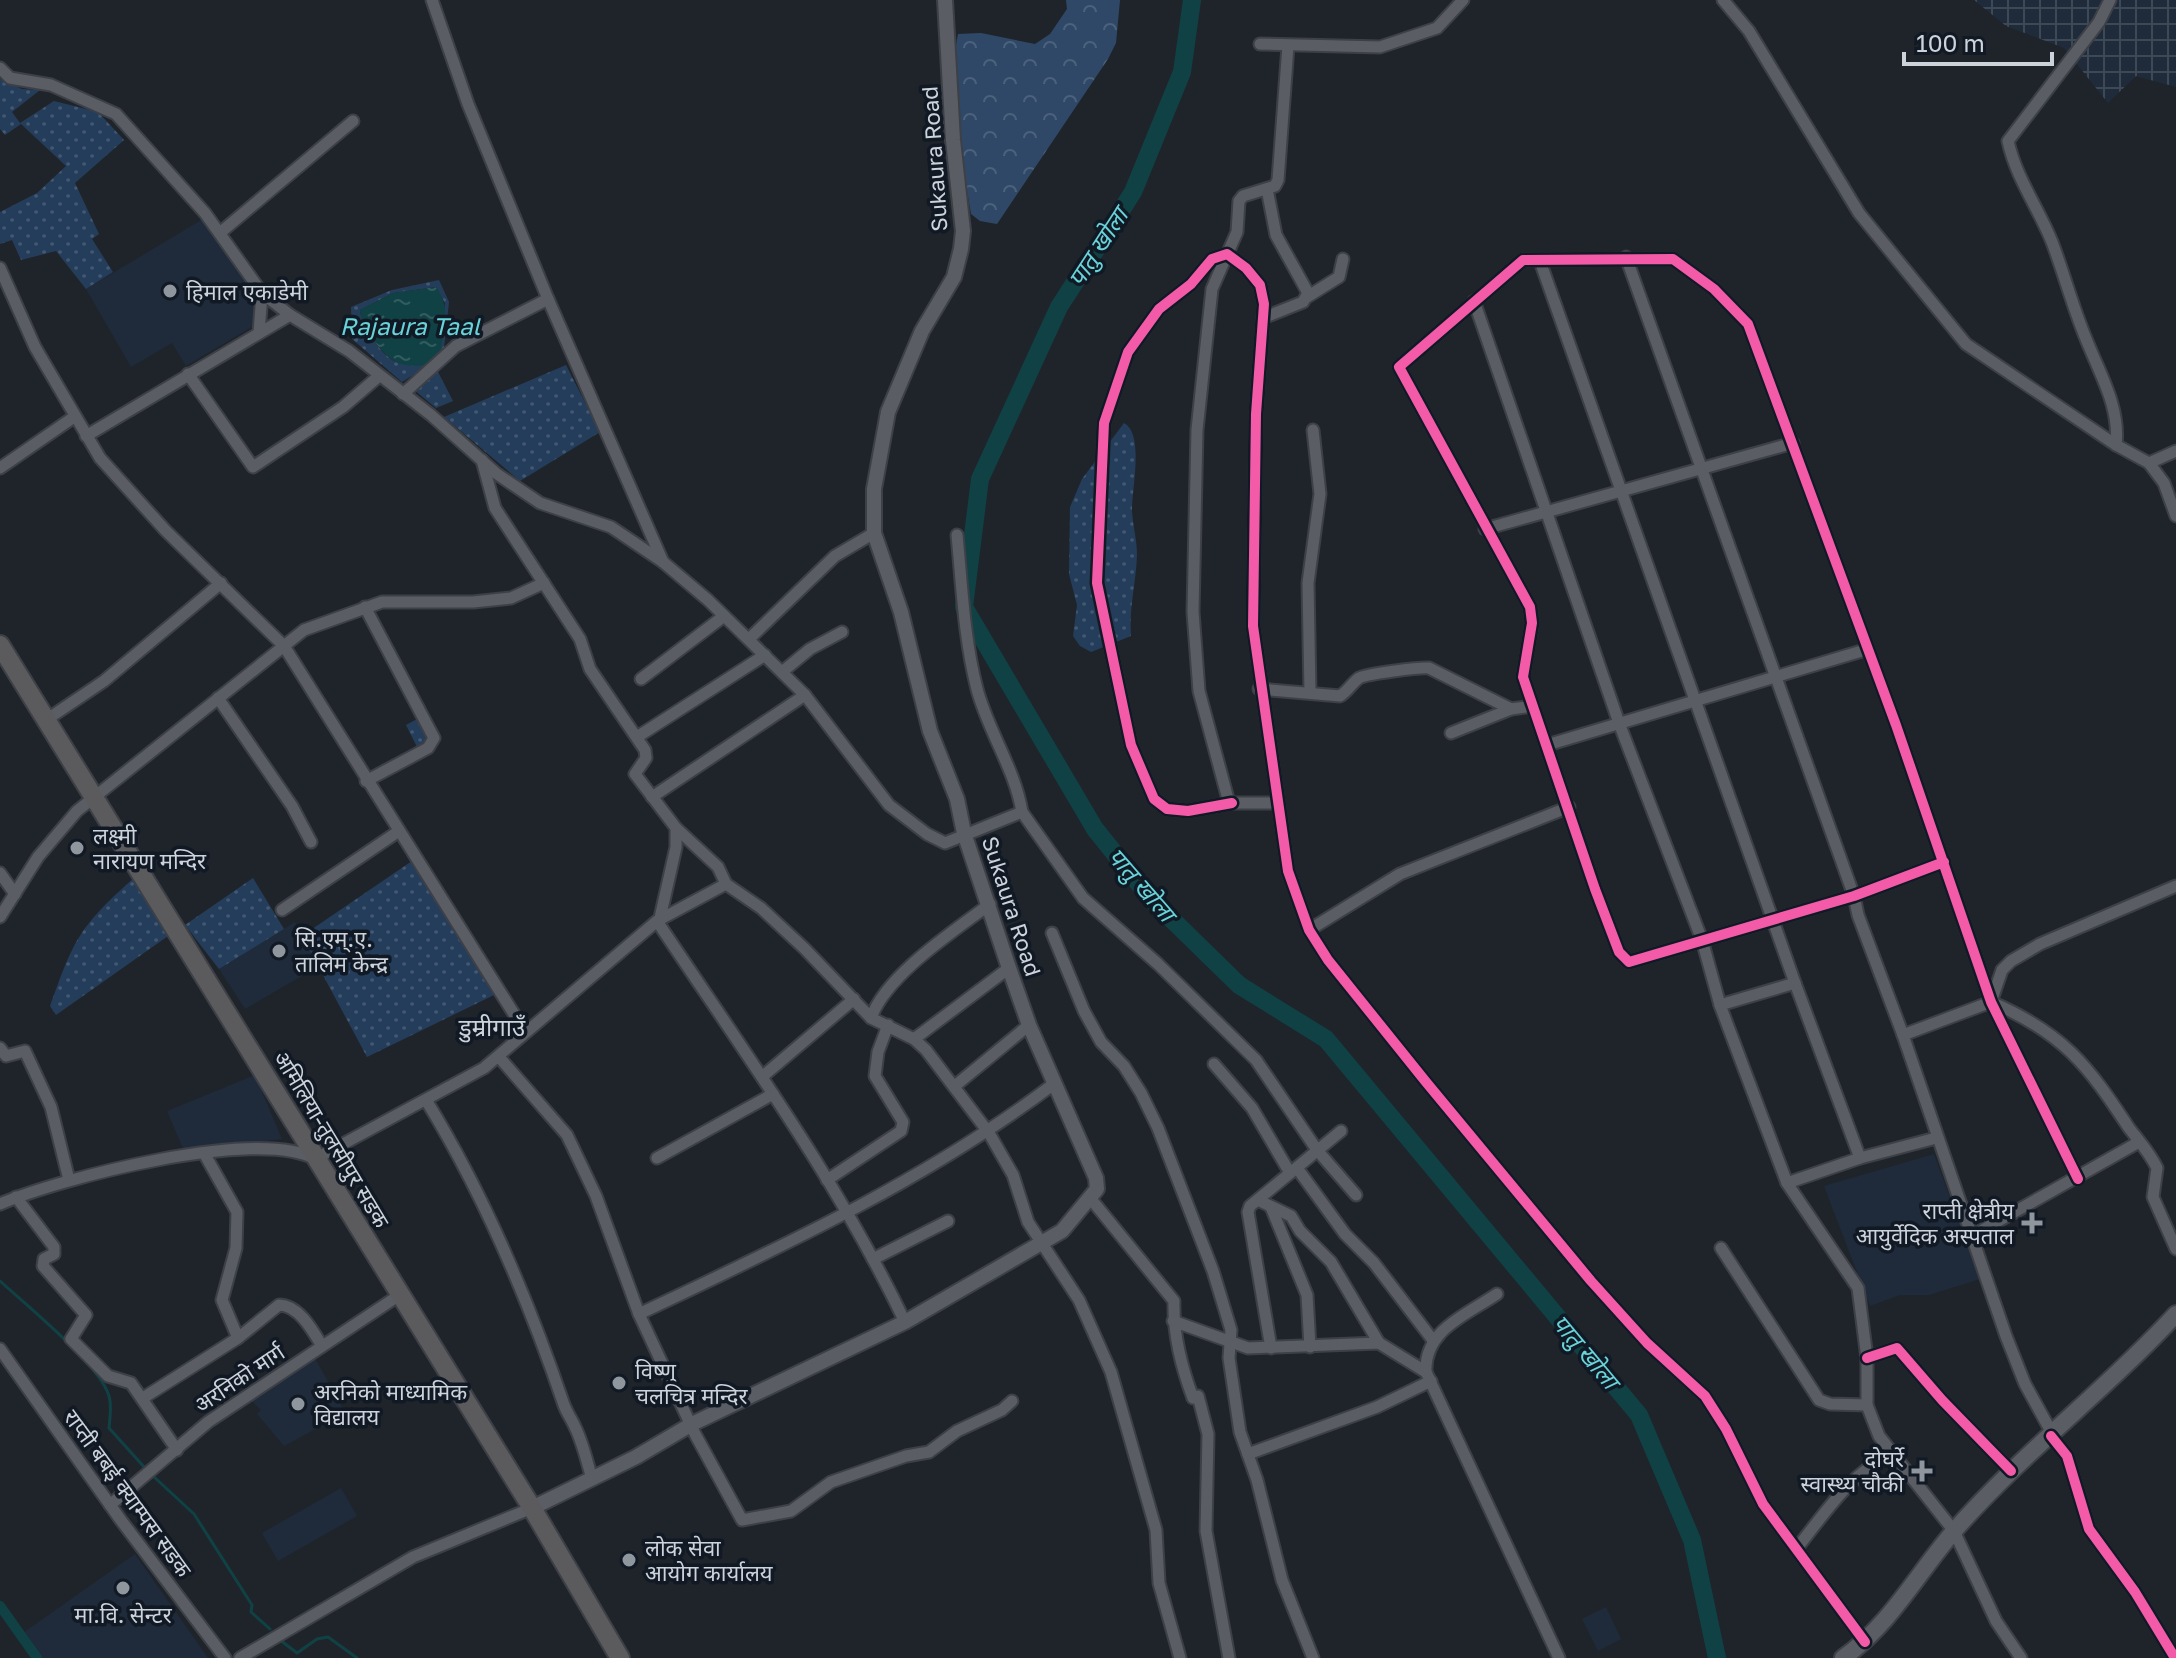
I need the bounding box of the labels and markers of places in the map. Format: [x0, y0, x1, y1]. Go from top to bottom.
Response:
place label: हिमाल एकाडेमी [186, 278, 308, 305]
marker: हिमाल एकाडेमी [161, 282, 179, 300]
place label: लक्ष्मी नारायण मन्दिर [93, 822, 207, 874]
marker: लक्ष्मी नारायण मन्दिर [68, 839, 86, 857]
place label: सि.एम्.ए. तालिम केन्द्र [295, 925, 388, 977]
marker: सि.एम्.ए. तालिम केन्द्र [270, 942, 288, 960]
place label: राप्ती क्षेत्रीय आयुर्वेदिक अस्पताल [1856, 1197, 2015, 1251]
marker: राप्ती क्षेत्रीय आयुर्वेदिक अस्पताल [2021, 1212, 2043, 1234]
place label: विष्णु चलचित्र मन्दिर [635, 1357, 749, 1409]
marker: विष्णु चलचित्र मन्दिर [610, 1374, 628, 1392]
place label: अरनिको माध्यामिक विद्यालय [314, 1378, 468, 1430]
marker: अरनिको माध्यामिक विद्यालय [289, 1395, 307, 1413]
place label: दोघर्रे स्वास्थ्य चौकी [1800, 1445, 1906, 1497]
marker: दोघर्रे स्वास्थ्य चौकी [1911, 1460, 1933, 1482]
place label: लोक सेवा आयोग कार्यालय [645, 1534, 774, 1586]
marker: लोक सेवा आयोग कार्यालय [620, 1551, 638, 1569]
marker: मा.वि. सेन्टर [114, 1579, 132, 1597]
place label: मा.वि. सेन्टर [74, 1601, 173, 1628]

